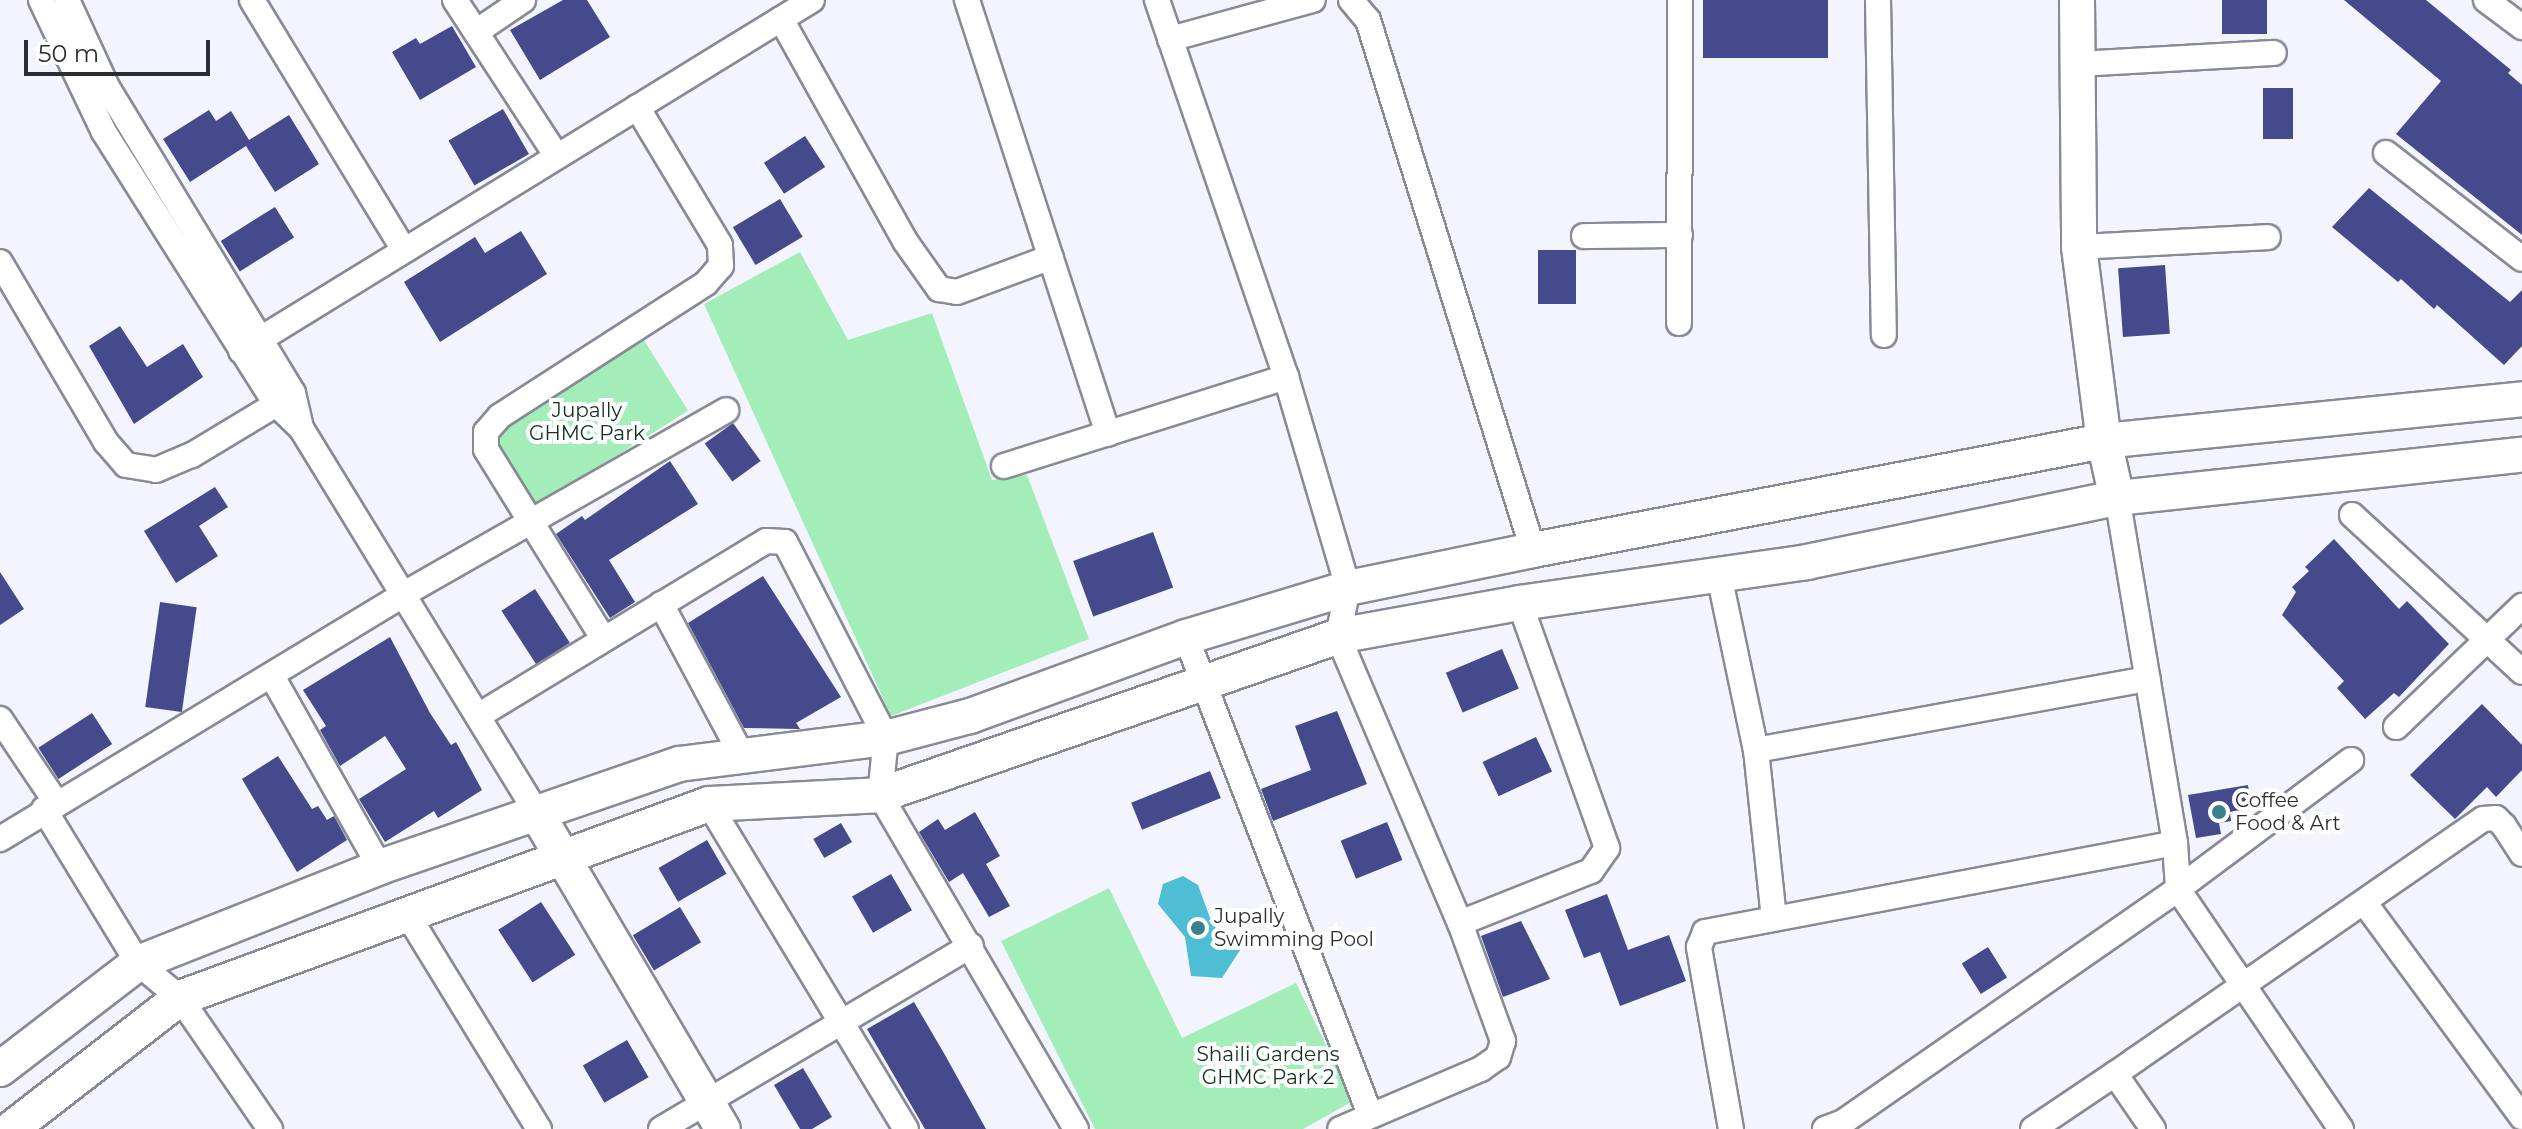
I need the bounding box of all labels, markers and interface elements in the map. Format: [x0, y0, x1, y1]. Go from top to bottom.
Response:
scale bar [28, 24, 214, 74]
text: 50 m [38, 39, 99, 68]
park label: Jupally GHMC Park [529, 399, 645, 446]
place label: Coffee Food & Art [2235, 788, 2341, 835]
marker: Coffee Food & Art [2210, 803, 2228, 821]
place label: Jupally Swimming Pool [1214, 904, 1374, 951]
marker: Jupally Swimming Pool [1189, 919, 1207, 937]
park label: Shaili Gardens GHMC Park 2 [1197, 1043, 1339, 1090]

